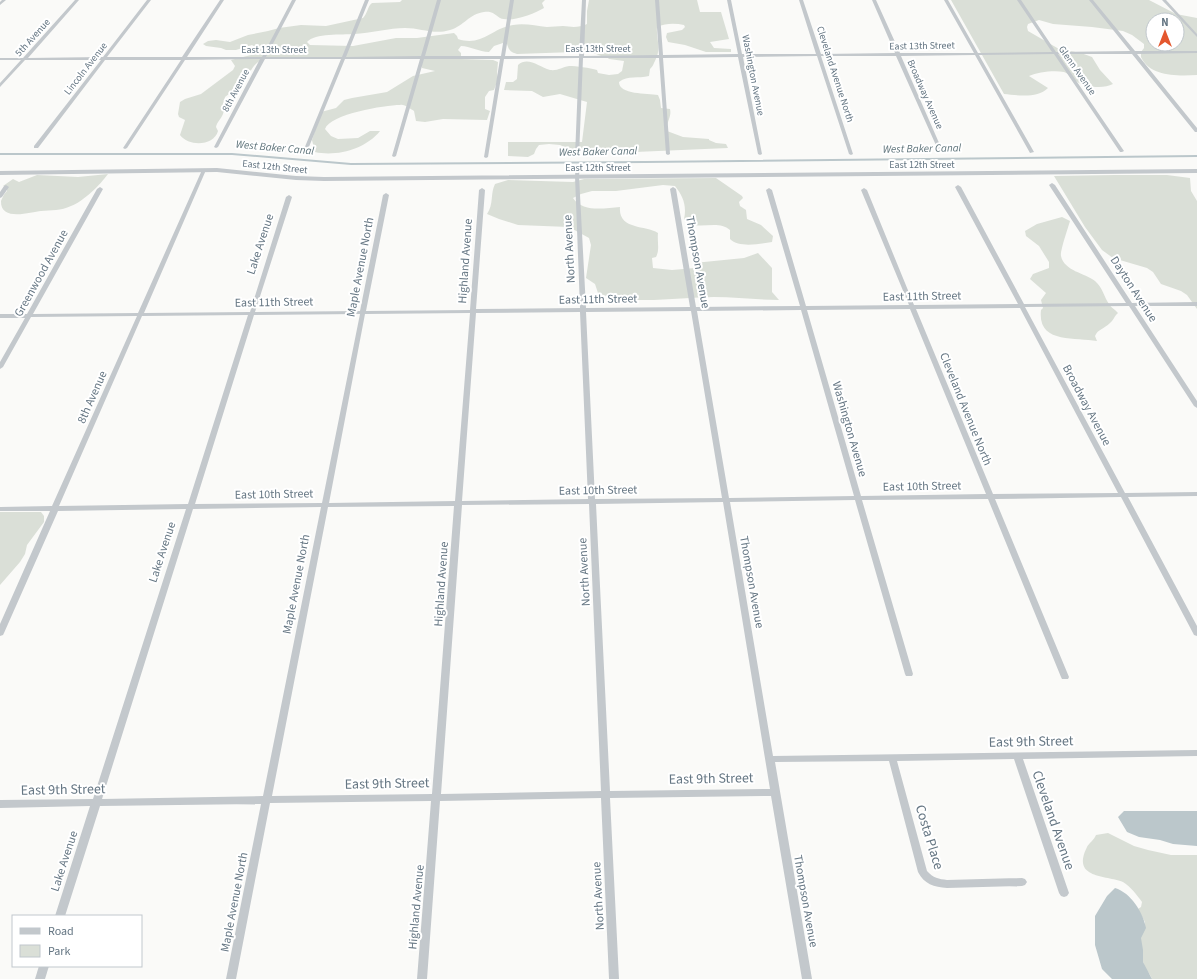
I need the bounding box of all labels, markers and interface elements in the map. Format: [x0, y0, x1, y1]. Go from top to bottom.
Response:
north arrow [1145, 12, 1185, 52]
text: N [1161, 15, 1169, 30]
street label: 5th Avenue [12, 16, 54, 60]
street label: Cleveland Avenue North [813, 24, 857, 124]
street label: Washington Avenue [738, 33, 768, 117]
street label: East 13th Street [889, 38, 955, 54]
street label: Lincoln Avenue [61, 39, 111, 98]
street label: East 13th Street [565, 42, 631, 56]
street label: East 13th Street [241, 43, 307, 57]
street label: Glenn Avenue [1055, 43, 1099, 98]
street label: Broadway Avenue [903, 57, 947, 131]
street label: 8th Avenue [219, 67, 253, 114]
water label: West Baker Canal [235, 137, 315, 158]
water label: West Baker Canal [883, 140, 962, 157]
water label: West Baker Canal [559, 143, 638, 160]
street label: East 12th Street [242, 157, 309, 177]
street label: East 12th Street [889, 158, 955, 172]
street label: East 12th Street [565, 161, 631, 175]
street label: Lake Avenue [243, 212, 278, 277]
street label: North Avenue [559, 214, 580, 284]
street label: Thompson Avenue [681, 215, 714, 310]
street label: Maple Avenue North [342, 216, 378, 318]
street label: Highland Avenue [454, 218, 477, 304]
street label: Greenwood Avenue [10, 226, 73, 320]
street label: Dayton Avenue [1106, 253, 1161, 326]
street label: East 11th Street [883, 287, 961, 306]
street label: East 11th Street [559, 290, 637, 309]
street label: East 11th Street [235, 293, 313, 312]
street label: Cleveland Avenue North [935, 350, 996, 468]
street label: Broadway Avenue [1058, 362, 1115, 449]
street label: 8th Avenue [73, 368, 112, 426]
street label: Washington Avenue [828, 379, 871, 479]
street label: East 10th Street [883, 477, 961, 496]
street label: East 10th Street [559, 481, 637, 500]
street label: East 10th Street [235, 485, 313, 504]
street label: Lake Avenue [145, 520, 180, 585]
street label: Maple Avenue North [278, 533, 314, 635]
street label: Thompson Avenue [735, 535, 768, 630]
street label: North Avenue [574, 537, 595, 607]
street label: Highland Avenue [430, 541, 453, 627]
street label: East 9th Street [988, 731, 1074, 753]
street label: East 9th Street [668, 768, 754, 790]
street label: Cleveland Avenue [1027, 768, 1079, 873]
street label: East 9th Street [344, 773, 430, 795]
street label: East 9th Street [20, 779, 106, 801]
street label: Costa Place [910, 802, 948, 872]
street label: Lake Avenue [47, 829, 82, 894]
street label: Maple Avenue North [216, 851, 252, 953]
street label: Thompson Avenue [789, 854, 822, 949]
street label: North Avenue [588, 861, 609, 931]
street label: Highland Avenue [404, 864, 429, 950]
legend [12, 915, 142, 967]
text: Road [48, 923, 74, 940]
text: Park [48, 943, 70, 960]

